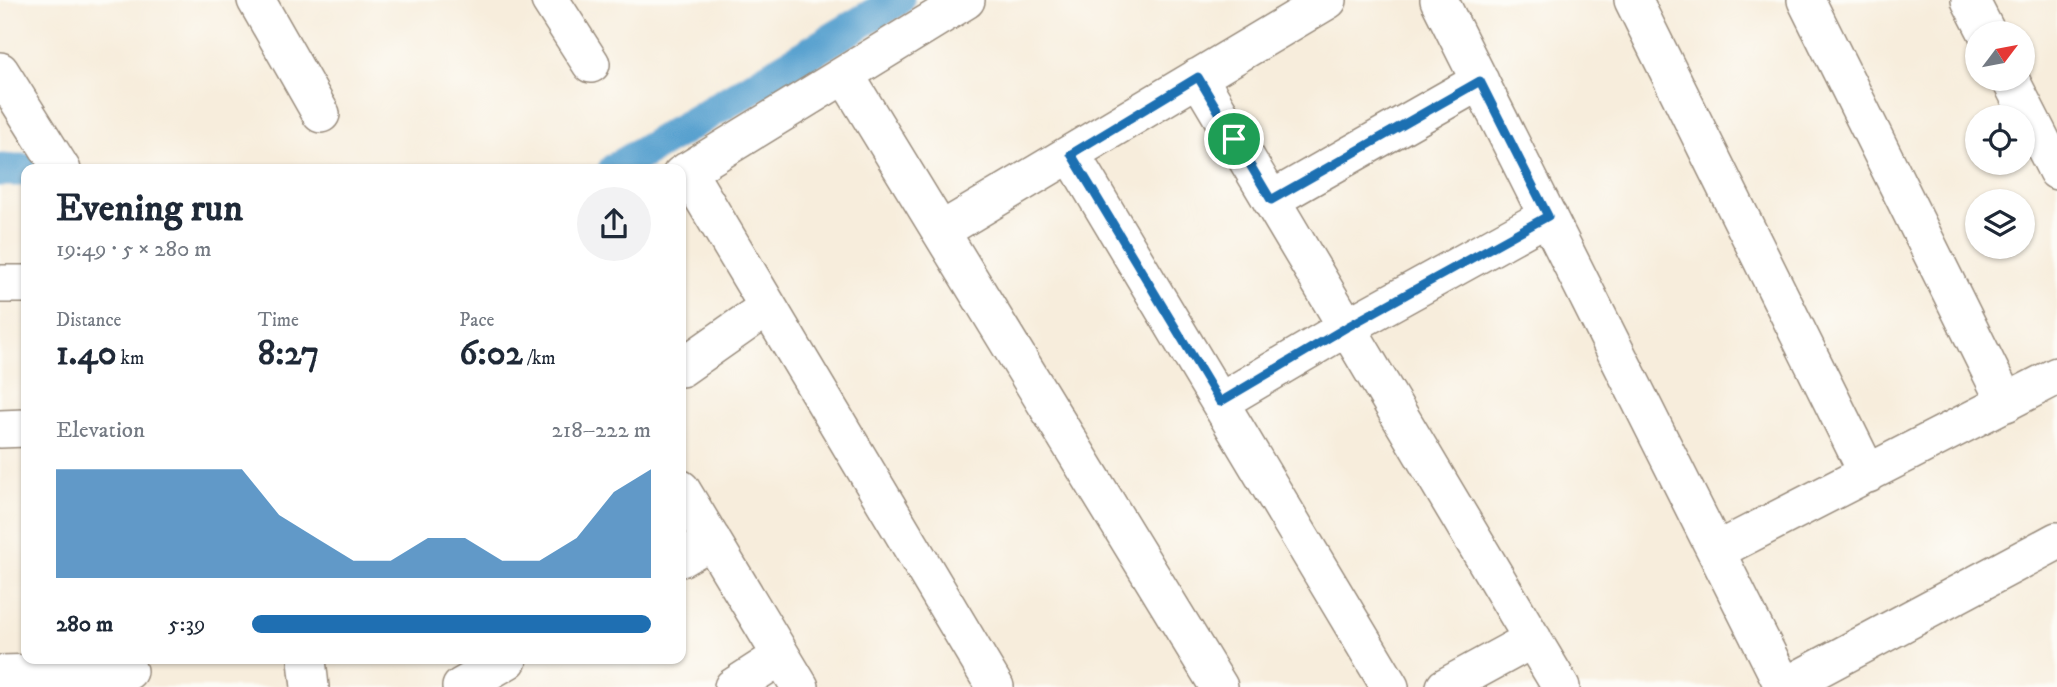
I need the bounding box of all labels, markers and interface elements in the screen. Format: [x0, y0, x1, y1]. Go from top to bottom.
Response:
north arrow [1965, 21, 2035, 91]
map controls [1965, 21, 2035, 259]
button: locate [1965, 105, 2035, 175]
pin [1204, 109, 1264, 169]
icon: arrive [1215, 120, 1253, 158]
text: Evening run [56, 185, 243, 233]
button: share [577, 187, 651, 261]
button: layers [1965, 189, 2035, 259]
text: 19:49 · 5 × 280 m [56, 235, 212, 264]
text: Distance [56, 309, 121, 332]
text: Time [258, 309, 299, 332]
text: Pace [459, 309, 494, 332]
text: 1.40 [56, 332, 116, 376]
text: 8:27 [258, 332, 319, 376]
text: 6:02 [459, 332, 523, 376]
text: km [116, 347, 144, 370]
text: /km [523, 347, 556, 370]
text: Elevation [56, 416, 145, 445]
text: 218–222 m [552, 416, 651, 445]
text: 280 m [56, 610, 113, 639]
text: 5:39 [168, 610, 206, 639]

